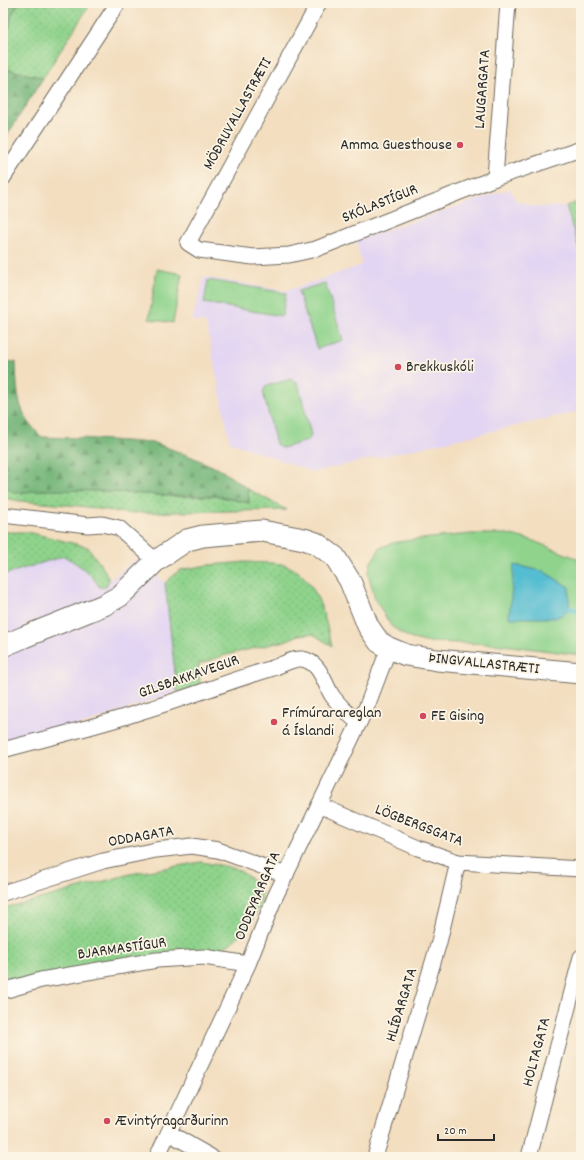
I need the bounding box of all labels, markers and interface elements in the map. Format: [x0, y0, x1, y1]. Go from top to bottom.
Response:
street label: LAUGARGATA [469, 48, 497, 129]
street label: MÖÐRUVALLASTRÆTI [198, 54, 278, 174]
place label: Amma Guesthouse [340, 134, 452, 157]
marker: Amma Guesthouse [455, 140, 465, 150]
street label: SKÓLASTÍGUR [339, 178, 422, 230]
place label: Brekkuskóli [406, 356, 474, 379]
marker: Brekkuskóli [393, 362, 403, 372]
street label: ÞINGVALLASTRÆTI [428, 647, 541, 681]
street label: GILSBAKKAVEGUR [136, 649, 243, 705]
place label: Frímúrarareglan á Íslandi [282, 702, 381, 743]
place label: FE Gising [431, 705, 484, 728]
marker: FE Gising [418, 711, 428, 721]
marker: Frímúrarareglan á Íslandi [269, 717, 279, 727]
street label: LÖGBERGSGATA [371, 799, 467, 854]
street label: ODDAGATA [106, 820, 176, 854]
street label: ODDEYRARGATA [229, 848, 287, 944]
street label: BJARMASTÍGUR [76, 931, 168, 967]
street label: HLÍÐARGATA [380, 965, 424, 1045]
street label: HOLTAGATA [517, 1014, 557, 1089]
place label: Ævintýragarðurinn [115, 1110, 228, 1133]
marker: Ævintýragarðurinn [102, 1116, 112, 1126]
scale bar [438, 1116, 494, 1142]
text: 20 m [444, 1123, 467, 1140]

